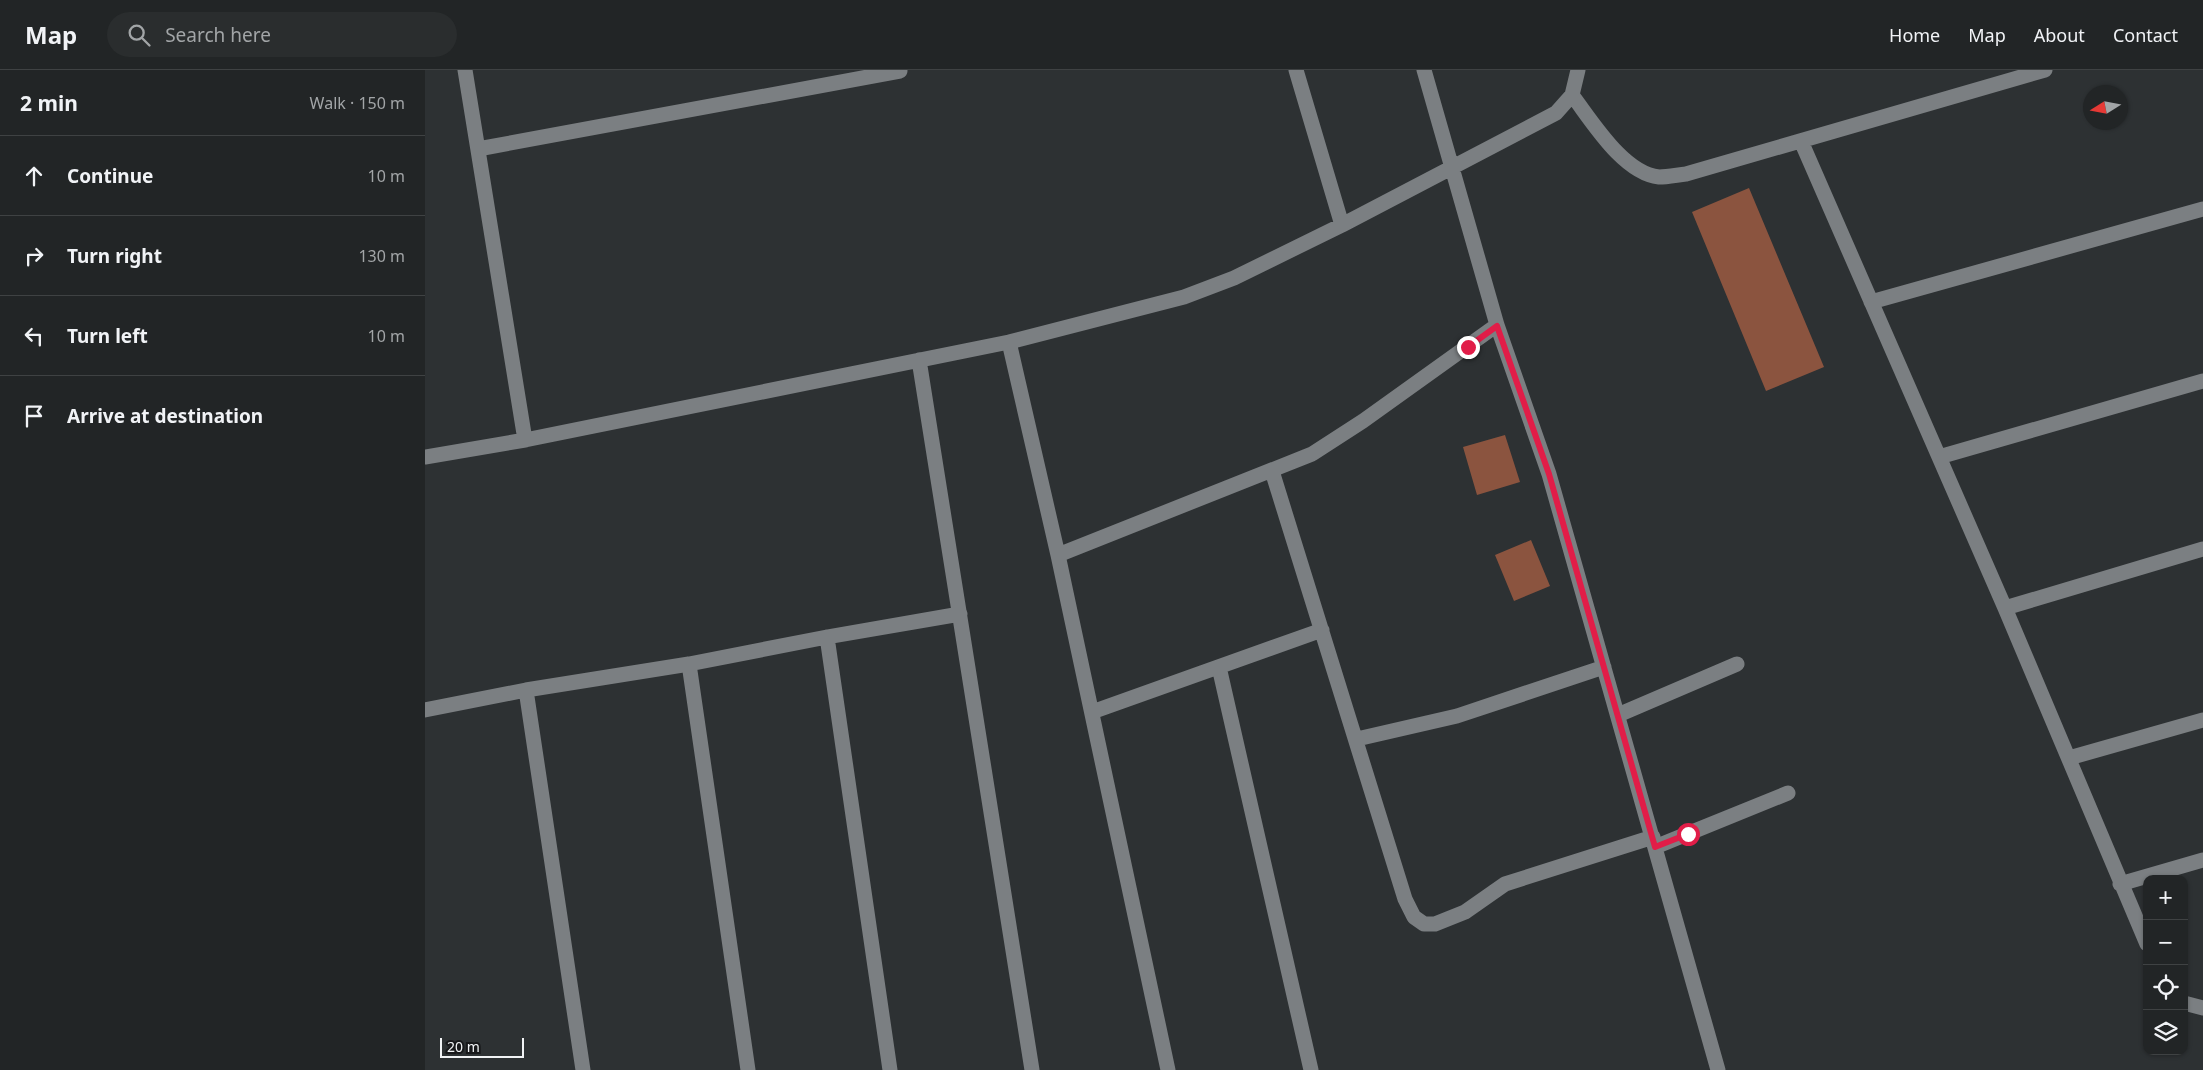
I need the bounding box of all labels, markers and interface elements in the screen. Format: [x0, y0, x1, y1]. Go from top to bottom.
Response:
search box [107, 12, 457, 57]
text: Map [25, 18, 77, 51]
icon: search [125, 21, 153, 49]
text: Search here [165, 22, 271, 48]
text: Home [1889, 23, 1940, 47]
text: Map [1968, 23, 2006, 47]
text: About [2034, 23, 2085, 47]
text: Contact [2113, 23, 2178, 47]
north arrow [2083, 85, 2128, 130]
text: 2 min [20, 89, 78, 117]
text: Walk · 150 m [310, 92, 405, 114]
icon: ahead [20, 162, 48, 190]
text: Continue [67, 163, 153, 189]
text: 10 m [368, 165, 405, 187]
icon: right [20, 242, 48, 270]
text: Turn right [67, 243, 162, 269]
text: 130 m [358, 245, 405, 267]
icon: left [20, 322, 48, 350]
text: Turn left [67, 323, 148, 349]
text: 10 m [368, 325, 405, 347]
route end [1457, 336, 1480, 359]
icon: arrive [20, 402, 48, 430]
text: Arrive at destination [67, 403, 263, 429]
route start [1677, 823, 1700, 846]
map controls [2143, 875, 2188, 1055]
button: + [2143, 875, 2188, 920]
button: − [2143, 920, 2188, 965]
button: locate [2143, 965, 2188, 1010]
button: layers [2143, 1010, 2188, 1055]
scale bar [440, 1035, 524, 1058]
text: 20 m [447, 1037, 480, 1056]

